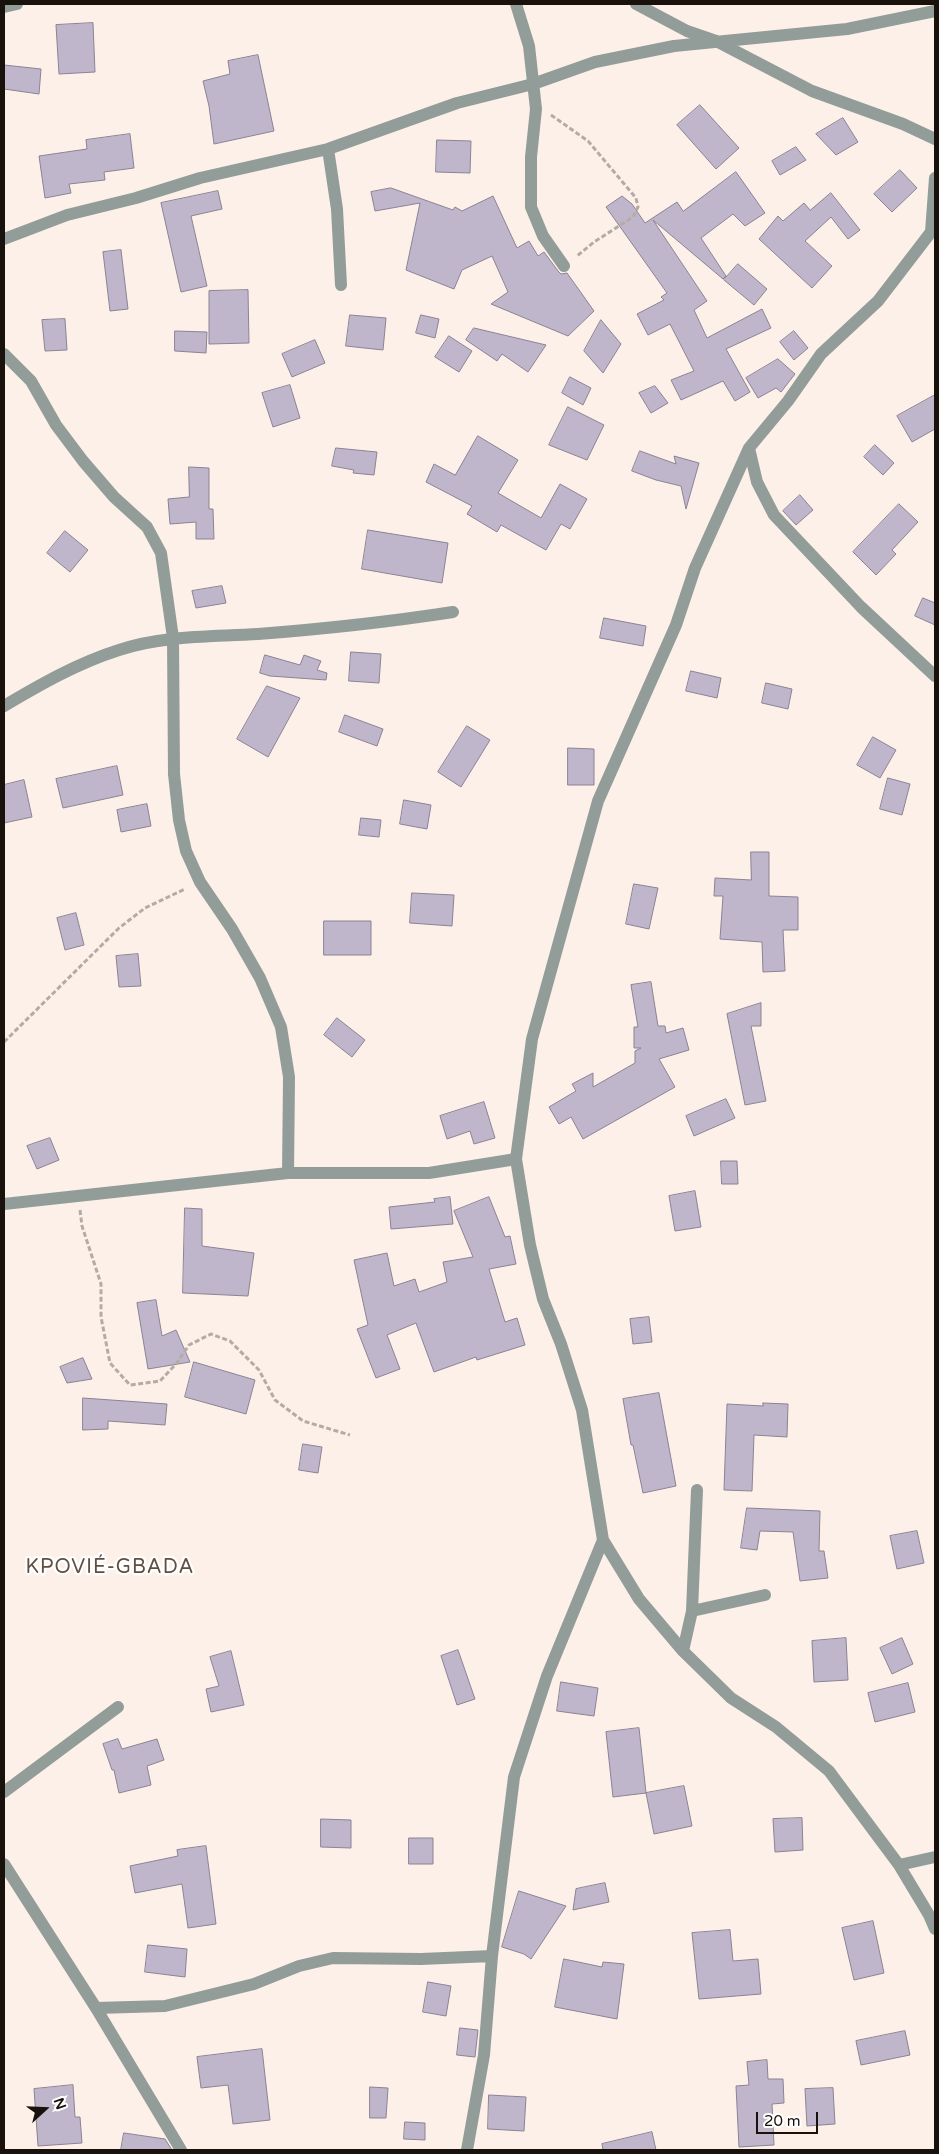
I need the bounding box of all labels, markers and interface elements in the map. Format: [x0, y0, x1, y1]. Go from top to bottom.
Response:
district label: KPOVIÉ-GBADA [24, 1556, 196, 1580]
north arrow [20, 2084, 70, 2134]
text: N [50, 2096, 69, 2112]
scale bar [759, 2102, 822, 2134]
text: 20 m [764, 2112, 801, 2130]

